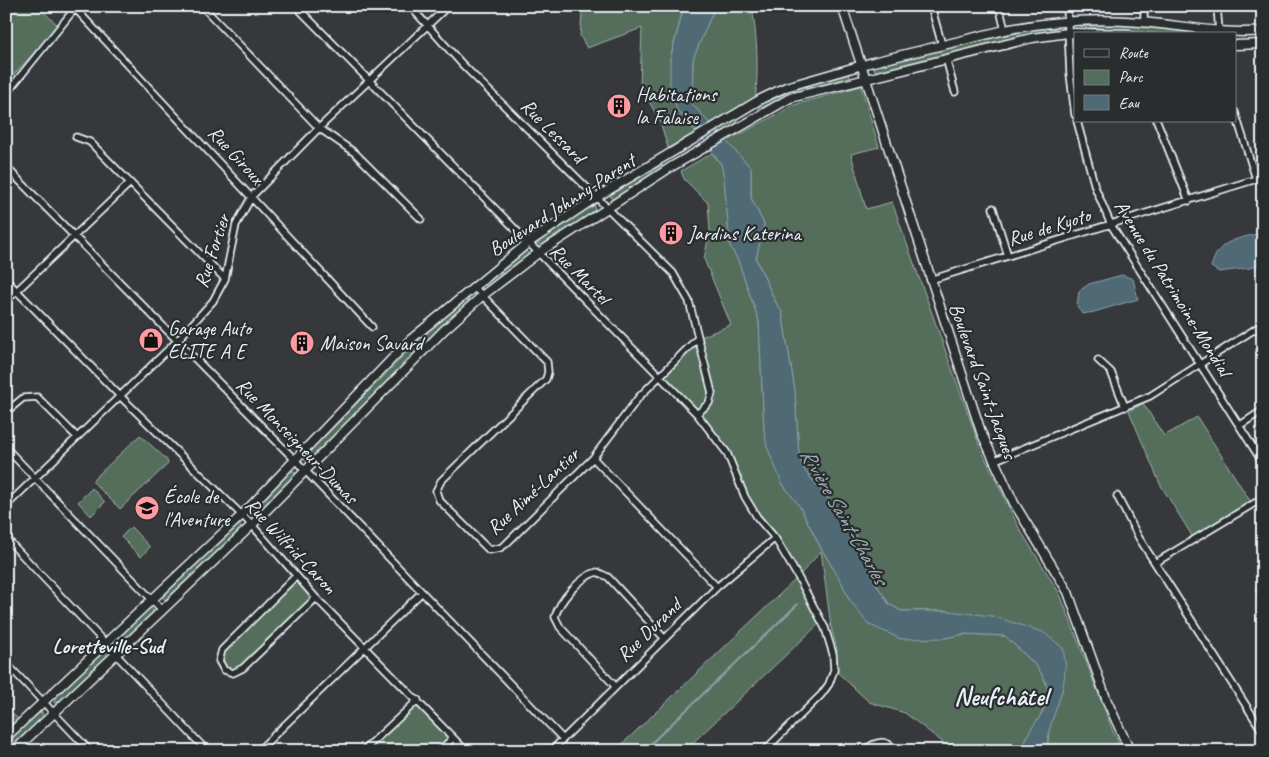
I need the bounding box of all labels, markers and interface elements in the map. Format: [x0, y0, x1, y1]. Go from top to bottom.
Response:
legend [1074, 32, 1236, 122]
text: Route [1119, 44, 1149, 63]
text: Parc [1119, 68, 1143, 87]
place label: Habitations la Falaise [636, 82, 719, 130]
street label: Rue Lessard [515, 93, 593, 171]
building icon: Habitations la Falaise [606, 93, 632, 119]
text: Eau [1119, 94, 1140, 113]
street label: Rue Giroux [203, 120, 271, 191]
street label: Boulevard Johnny-Parent [484, 146, 643, 262]
street label: Avenue du Patrimoine-Mondial [1109, 196, 1239, 384]
street label: Rue de Kyoto [1005, 202, 1095, 251]
street label: Rue Fortier [188, 209, 236, 291]
building icon: Jardins Katerina [658, 220, 684, 246]
place label: Jardins Katerina [687, 221, 803, 246]
street label: Rue Martel [545, 239, 618, 312]
street label: Boulevard Saint-Jacques [943, 300, 1023, 464]
place label: Garage Auto ELITE A E [168, 316, 253, 364]
shop icon: Garage Auto ELITE A E [138, 327, 164, 353]
building icon: Maison Savard [289, 330, 315, 356]
place label: Maison Savard [320, 331, 426, 356]
street label: Rue Monseigneur-Dumas [231, 373, 365, 511]
street label: Rue Aimé-Lantier [482, 441, 586, 540]
water label: Rivière Saint-Charles [795, 444, 895, 592]
place label: École de l'Aventure [164, 484, 231, 532]
street label: Rue Wilfrid-Caron [240, 493, 343, 600]
school or university icon: École de l'Aventure [134, 495, 160, 521]
street label: Rue Durand [611, 591, 689, 667]
district label: Loretteville-Sud [53, 633, 167, 659]
district label: Neufchâtel [954, 681, 1052, 713]

